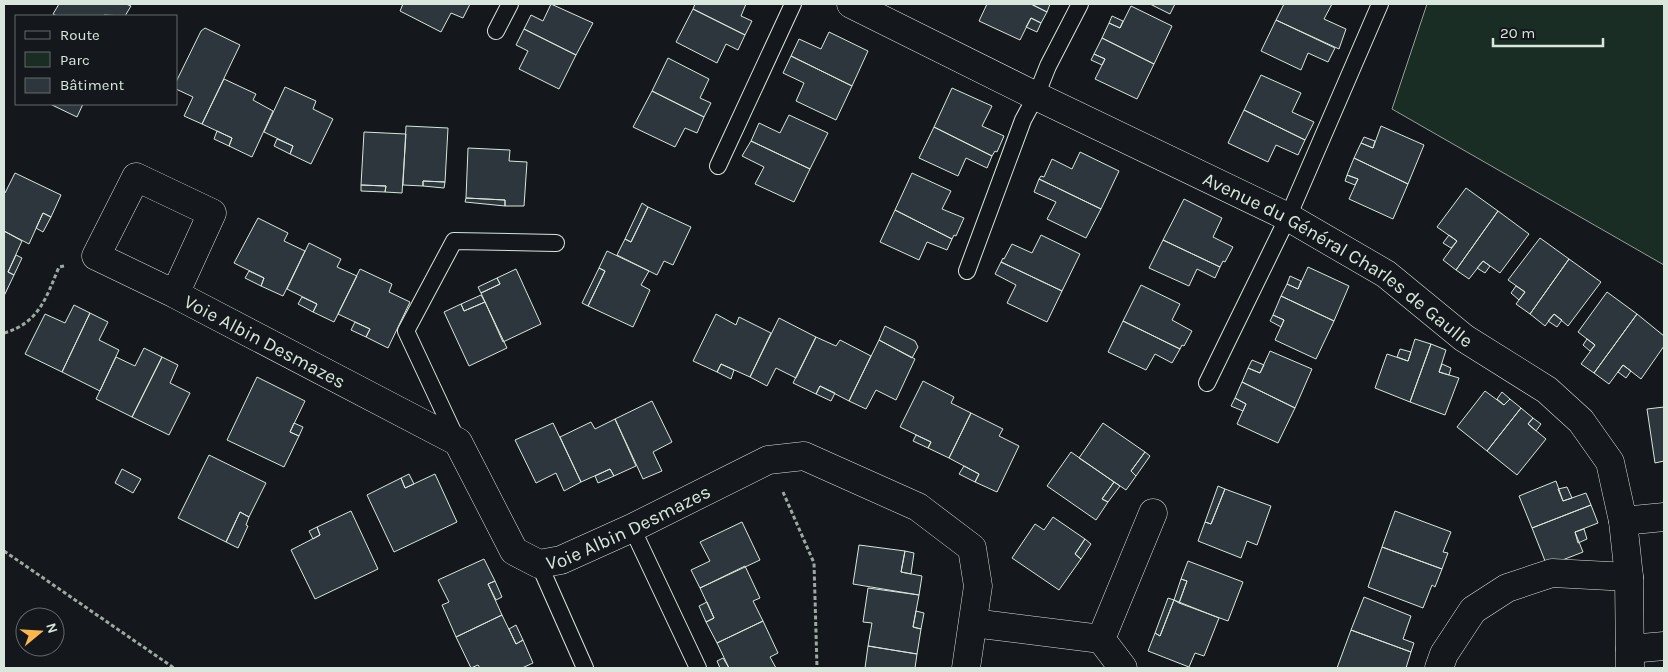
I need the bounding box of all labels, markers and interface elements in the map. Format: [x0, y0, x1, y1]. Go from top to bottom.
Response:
legend [15, 15, 178, 105]
scale bar [1493, 15, 1603, 47]
text: 20 m [1500, 24, 1535, 42]
text: Route [60, 26, 100, 44]
text: Parc [60, 51, 90, 69]
text: Bâtiment [60, 76, 124, 94]
street label: Avenue du Général Charles de Gaulle [1199, 168, 1476, 352]
street label: Voie Albin Desmazes [180, 291, 349, 393]
street label: Voie Albin Desmazes [544, 481, 714, 575]
north arrow [15, 607, 65, 657]
text: N [42, 621, 62, 636]

